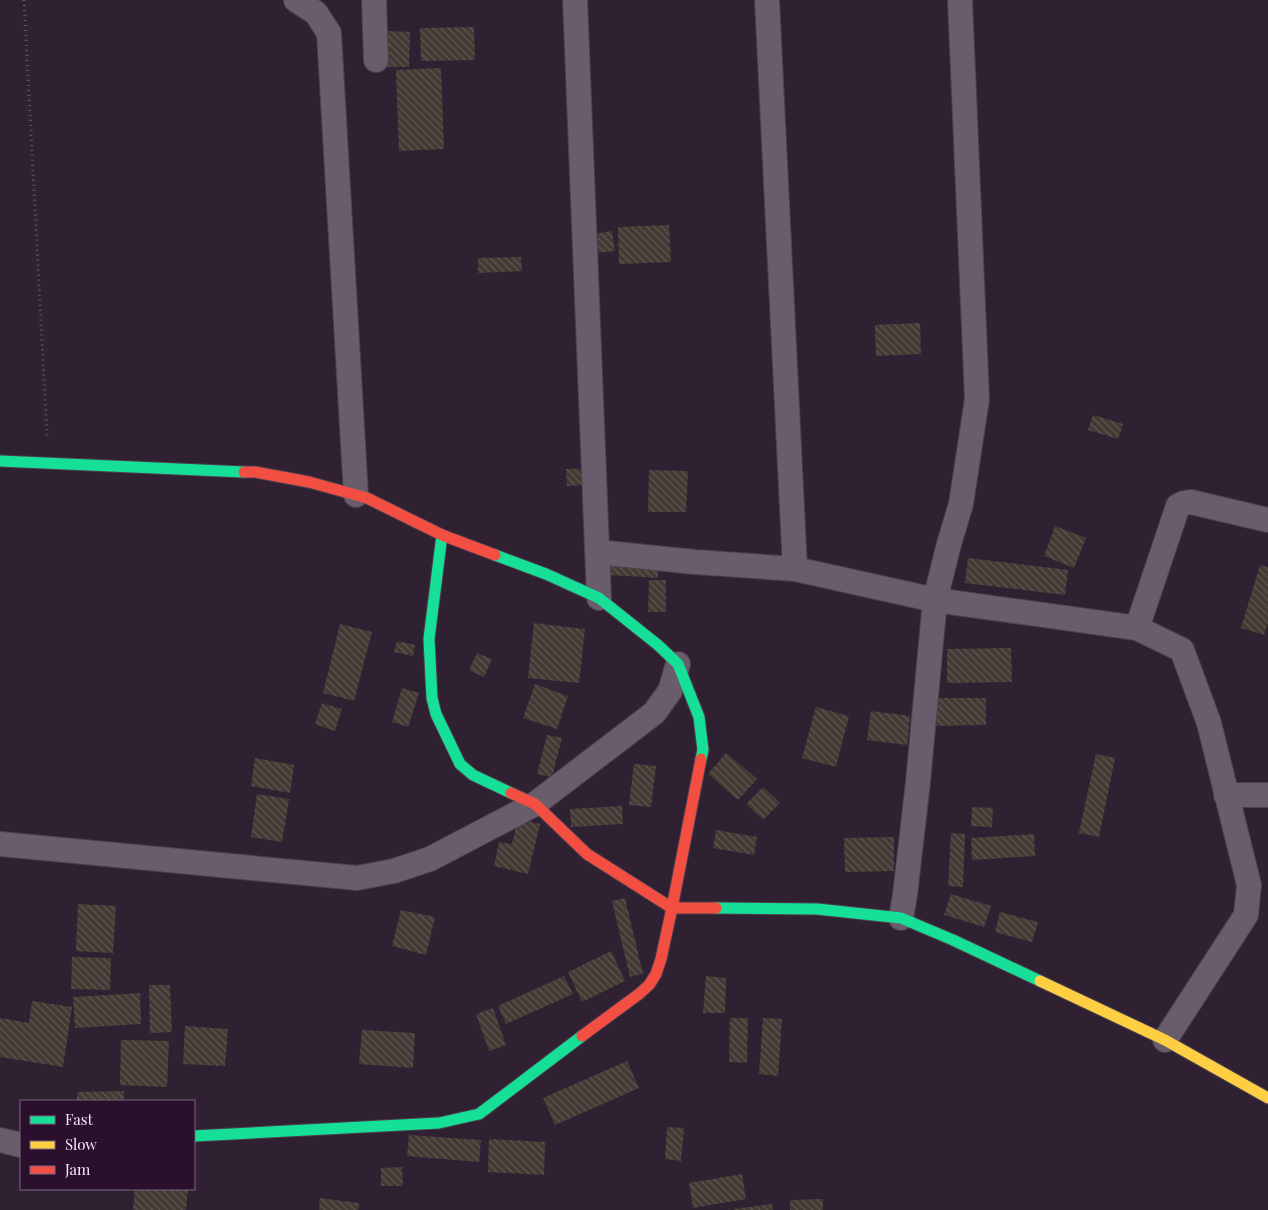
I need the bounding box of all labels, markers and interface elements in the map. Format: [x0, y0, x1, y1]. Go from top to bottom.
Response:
legend [20, 1100, 195, 1190]
text: Fast [65, 1109, 94, 1129]
text: Slow [65, 1134, 97, 1154]
text: Jam [64, 1159, 91, 1179]

